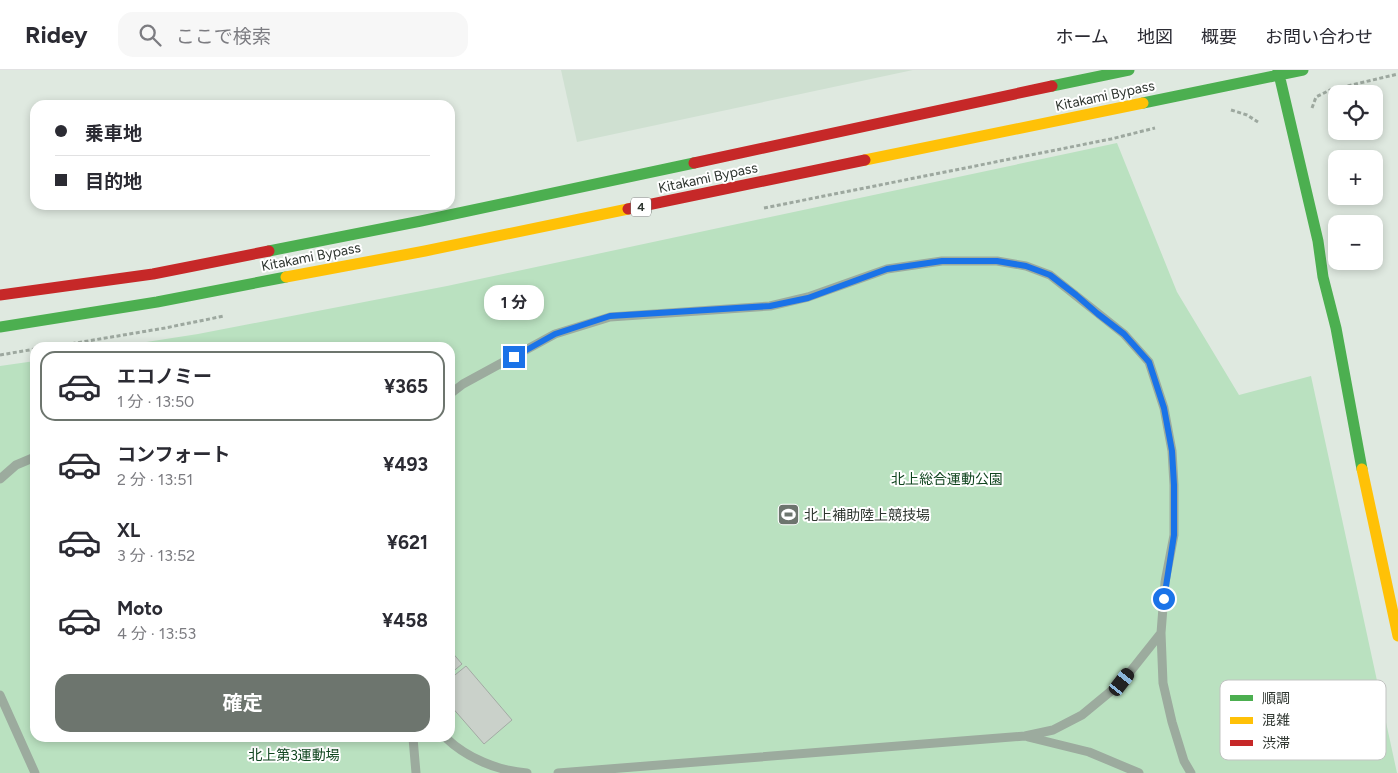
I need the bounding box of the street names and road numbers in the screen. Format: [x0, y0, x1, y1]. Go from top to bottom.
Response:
street label: Kitakami Bypass [1054, 77, 1156, 115]
street label: Kitakami Bypass [657, 159, 759, 197]
road number: 4 [631, 198, 651, 216]
street label: Kitakami Bypass [260, 239, 362, 275]

